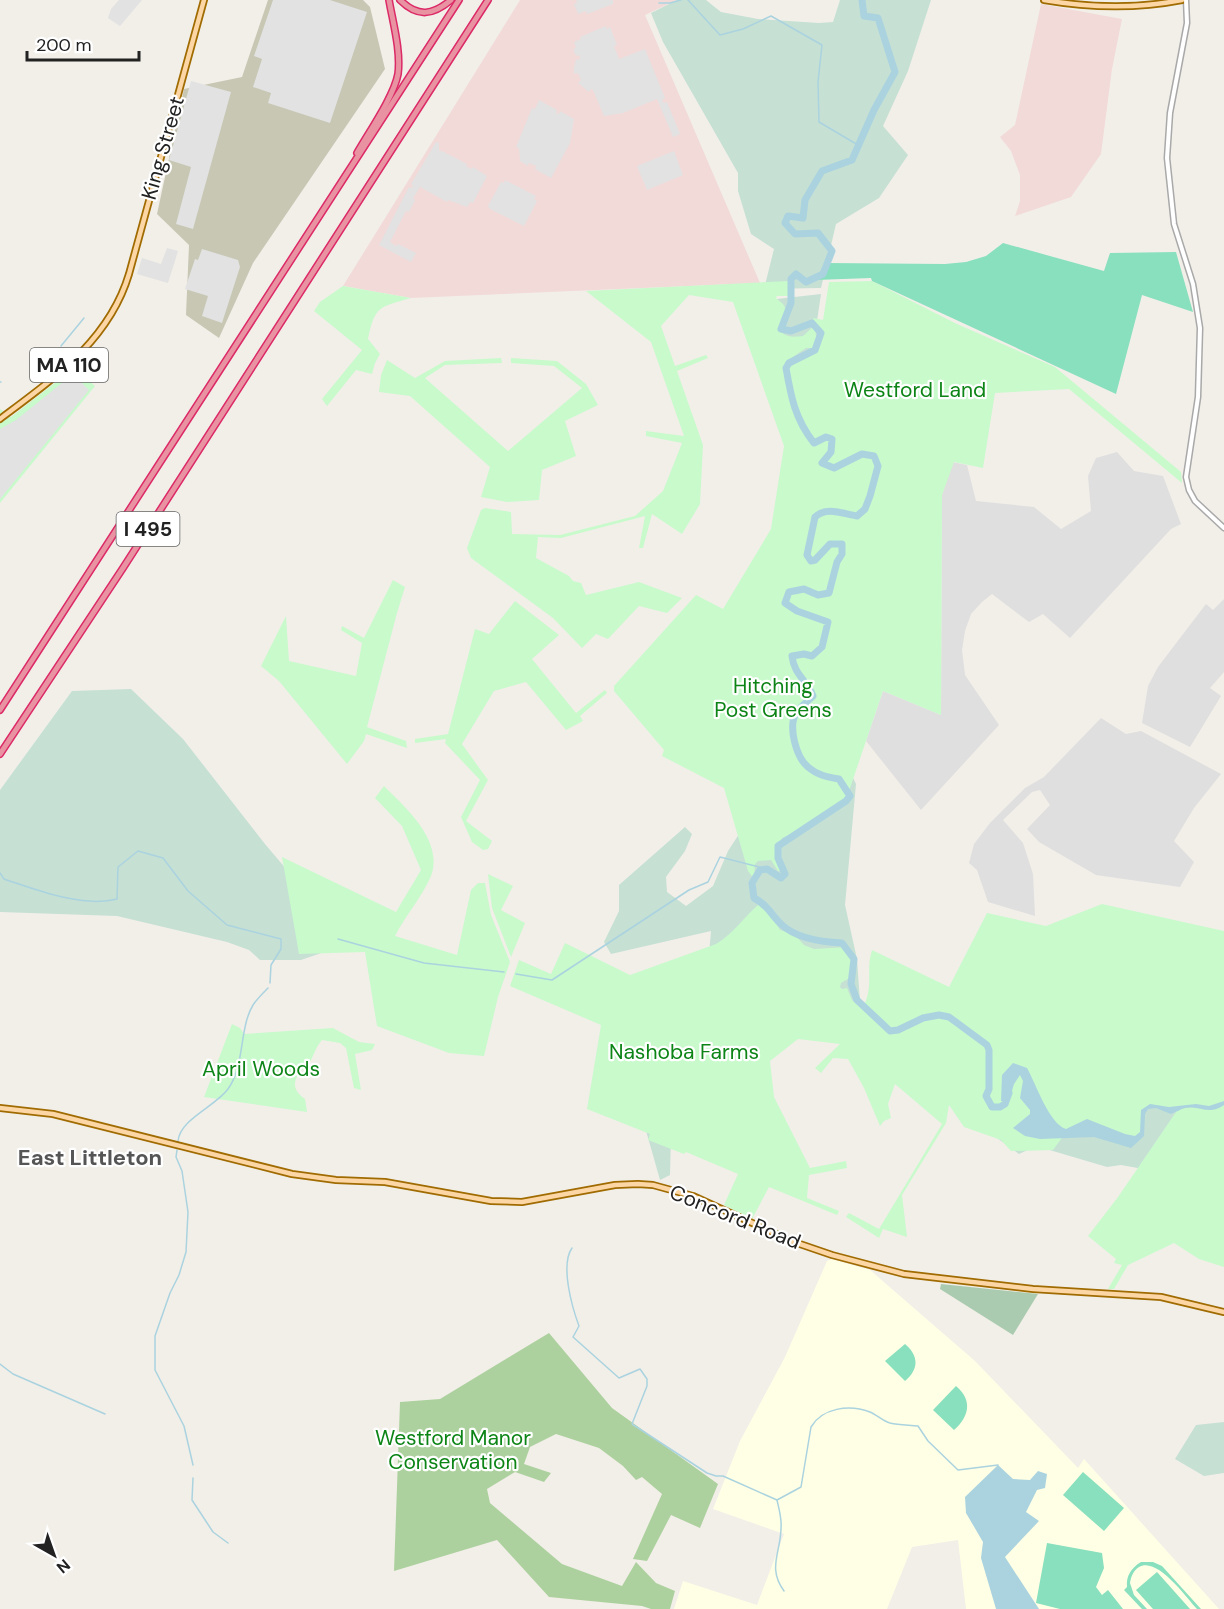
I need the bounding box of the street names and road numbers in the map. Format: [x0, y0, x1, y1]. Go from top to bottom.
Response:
street label: King Street [135, 93, 191, 203]
road number: MA 110 [30, 348, 108, 382]
road number: I 495 [116, 512, 180, 546]
street label: Concord Road [665, 1178, 805, 1256]

